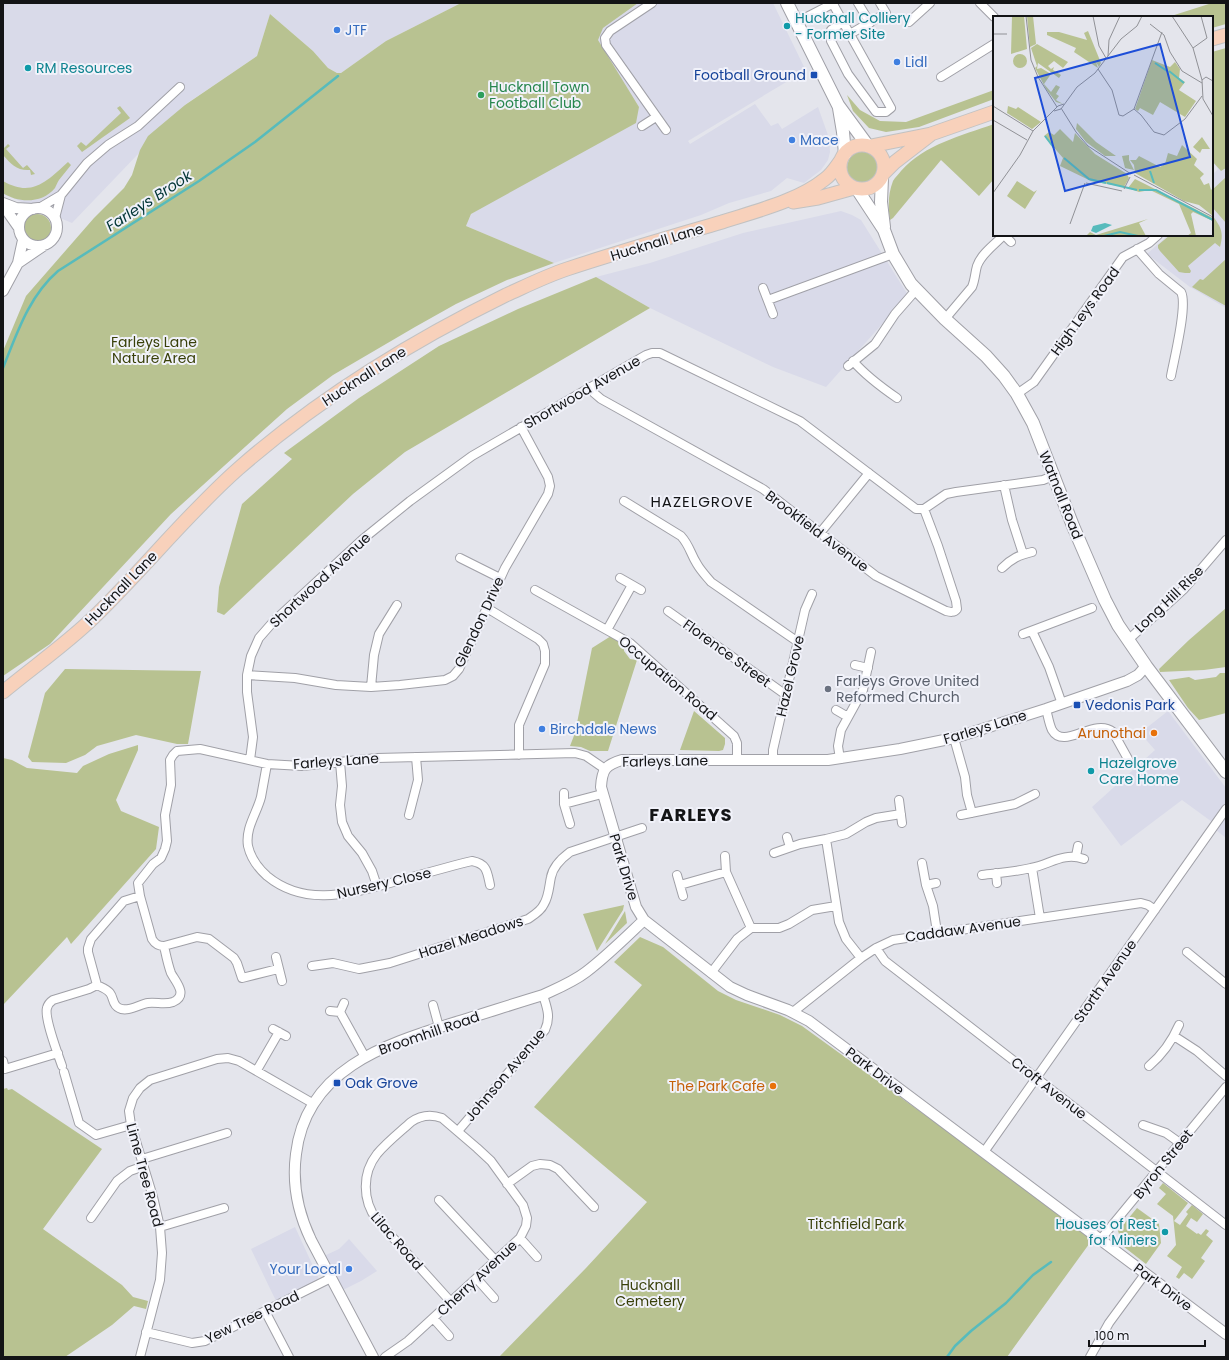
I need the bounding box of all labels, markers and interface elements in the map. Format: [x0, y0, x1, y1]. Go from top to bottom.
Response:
place label: Hucknall Colliery - Former Site [795, 8, 910, 44]
inset map [993, 16, 1213, 236]
place label: JTF [345, 20, 367, 40]
marker: Hucknall Colliery - Former Site [782, 21, 792, 31]
marker: JTF [332, 25, 342, 35]
place label: Lidl [905, 52, 927, 72]
marker: Lidl [892, 57, 902, 67]
place label: RM Resources [36, 58, 132, 78]
marker: RM Resources [23, 63, 33, 73]
place label: Football Ground [694, 65, 806, 85]
marker: Football Ground [809, 70, 819, 80]
place label: Hucknall Town Football Club [489, 77, 589, 113]
marker: Hucknall Town Football Club [476, 90, 486, 100]
place label: Mace [800, 130, 839, 150]
marker: Mace [787, 135, 797, 145]
water label: Farleys Brook [102, 164, 197, 236]
street label: Hucknall Lane [608, 218, 706, 266]
street label: High Leys Road [1046, 263, 1124, 359]
park label: Farleys Lane Nature Area [111, 332, 197, 368]
street label: Hucknall Lane [318, 341, 410, 411]
street label: Shortwood Avenue [520, 350, 644, 434]
street label: Watnall Road [1034, 448, 1088, 542]
street label: Brookfield Avenue [761, 485, 873, 577]
district label: HAZELGROVE [650, 491, 754, 512]
street label: Shortwood Avenue [265, 528, 375, 632]
street label: Hucknall Lane [80, 546, 162, 630]
street label: Long Hill Rise [1130, 561, 1208, 637]
street label: Glendon Drive [449, 573, 509, 671]
street label: Florence Street [679, 614, 775, 692]
street label: Occupation Road [615, 631, 721, 725]
street label: Hazel Grove [771, 633, 809, 719]
place label: Farleys Grove United Reformed Church [836, 671, 979, 707]
marker: Farleys Grove United Reformed Church [823, 684, 833, 694]
place label: Vedonis Park [1085, 695, 1176, 715]
marker: Vedonis Park [1072, 700, 1082, 710]
street label: Farleys Lane [941, 705, 1029, 749]
place label: Birchdale News [550, 719, 657, 739]
place label: Arunothai [1077, 723, 1146, 743]
marker: Birchdale News [537, 724, 547, 734]
marker: Arunothai [1149, 728, 1159, 738]
street label: Farleys Lane [292, 748, 380, 774]
street label: Farleys Lane [622, 750, 708, 772]
place label: Hazelgrove Care Home [1099, 753, 1179, 789]
marker: Hazelgrove Care Home [1086, 766, 1096, 776]
district label: FARLEYS [649, 802, 733, 827]
street label: Park Drive [604, 831, 644, 903]
street label: Nursery Close [335, 862, 433, 904]
street label: Hazel Meadows [416, 911, 526, 963]
street label: Caddaw Avenue [904, 911, 1022, 947]
street label: Storth Avenue [1069, 935, 1141, 1027]
street label: Broomhill Road [376, 1006, 482, 1060]
street label: Johnson Avenue [460, 1024, 550, 1126]
street label: Park Drive [841, 1042, 909, 1100]
street label: Croft Avenue [1007, 1052, 1091, 1124]
place label: Oak Grove [345, 1073, 418, 1093]
place label: The Park Cafe [669, 1076, 765, 1096]
marker: Oak Grove [332, 1078, 342, 1088]
marker: The Park Cafe [768, 1081, 778, 1091]
street label: Lime Tree Road [122, 1121, 168, 1229]
street label: Byron Street [1129, 1125, 1197, 1203]
street label: Lilac Road [366, 1208, 428, 1274]
park label: Titchfield Park [808, 1214, 905, 1234]
place label: Houses of Rest for Miners [1055, 1214, 1157, 1250]
marker: Houses of Rest for Miners [1160, 1227, 1170, 1237]
street label: Cherry Avenue [432, 1235, 522, 1320]
street label: Park Drive [1129, 1258, 1197, 1316]
place label: Your Local [270, 1259, 341, 1279]
marker: Your Local [344, 1264, 354, 1274]
park label: Hucknall Cemetery [615, 1275, 685, 1311]
street label: Yew Tree Road [202, 1286, 302, 1348]
scale bar [1089, 1322, 1205, 1348]
text: 100 m [1095, 1327, 1129, 1344]

